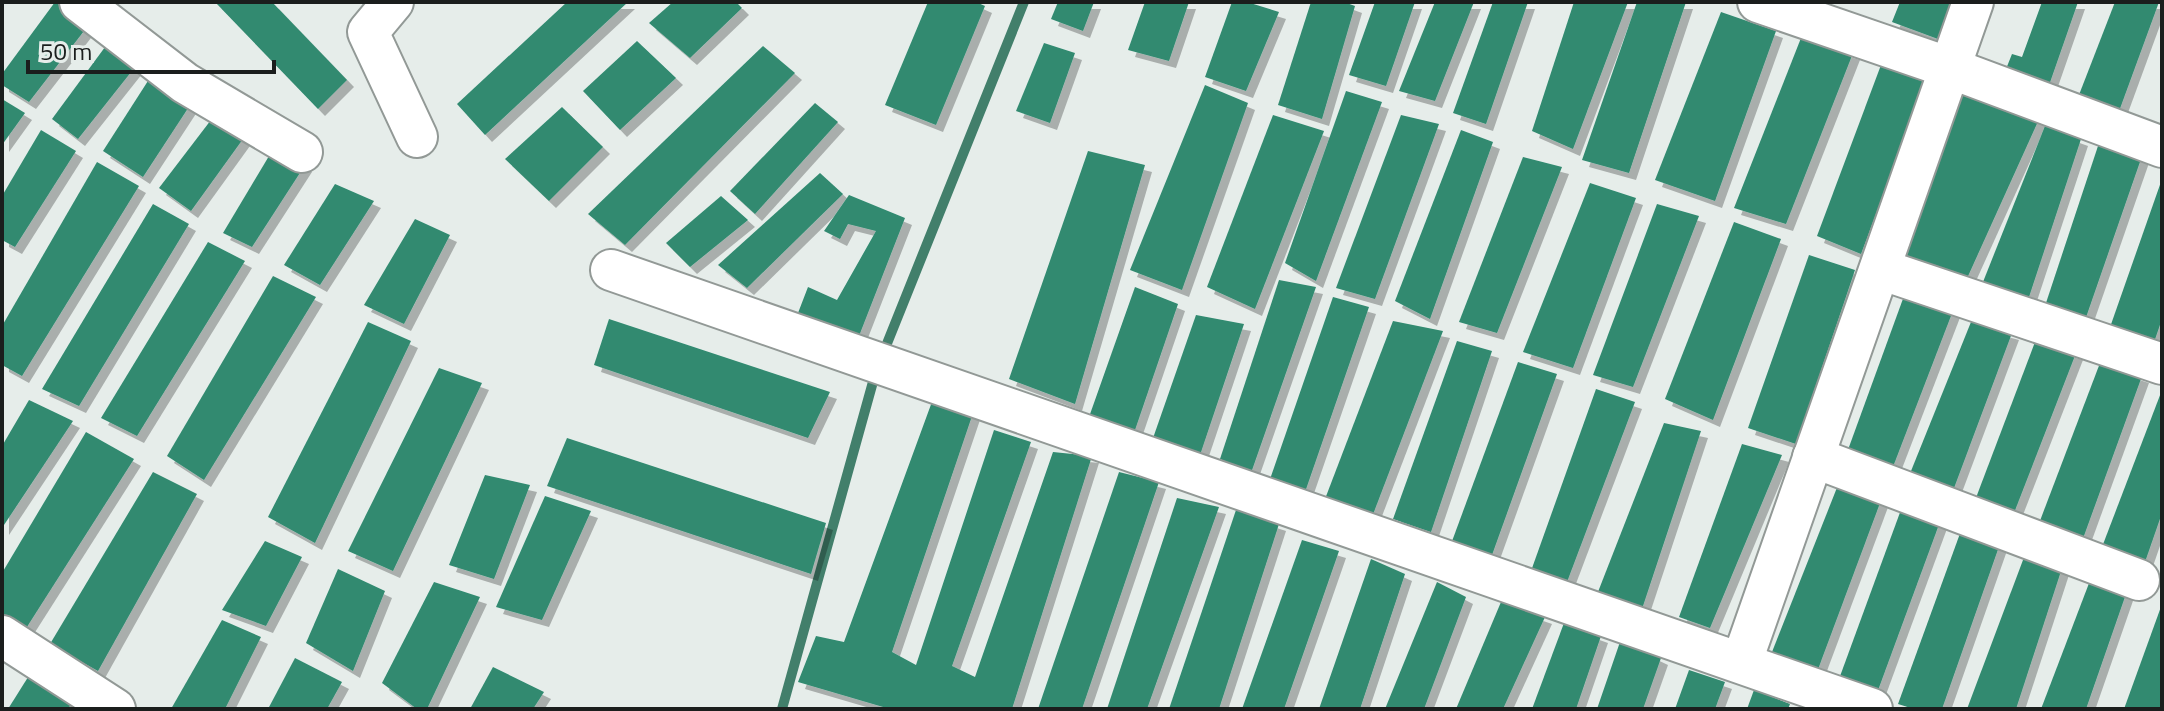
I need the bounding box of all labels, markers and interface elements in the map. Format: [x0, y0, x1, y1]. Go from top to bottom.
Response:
scale bar [28, 24, 274, 74]
text: 50 m [40, 33, 92, 69]

